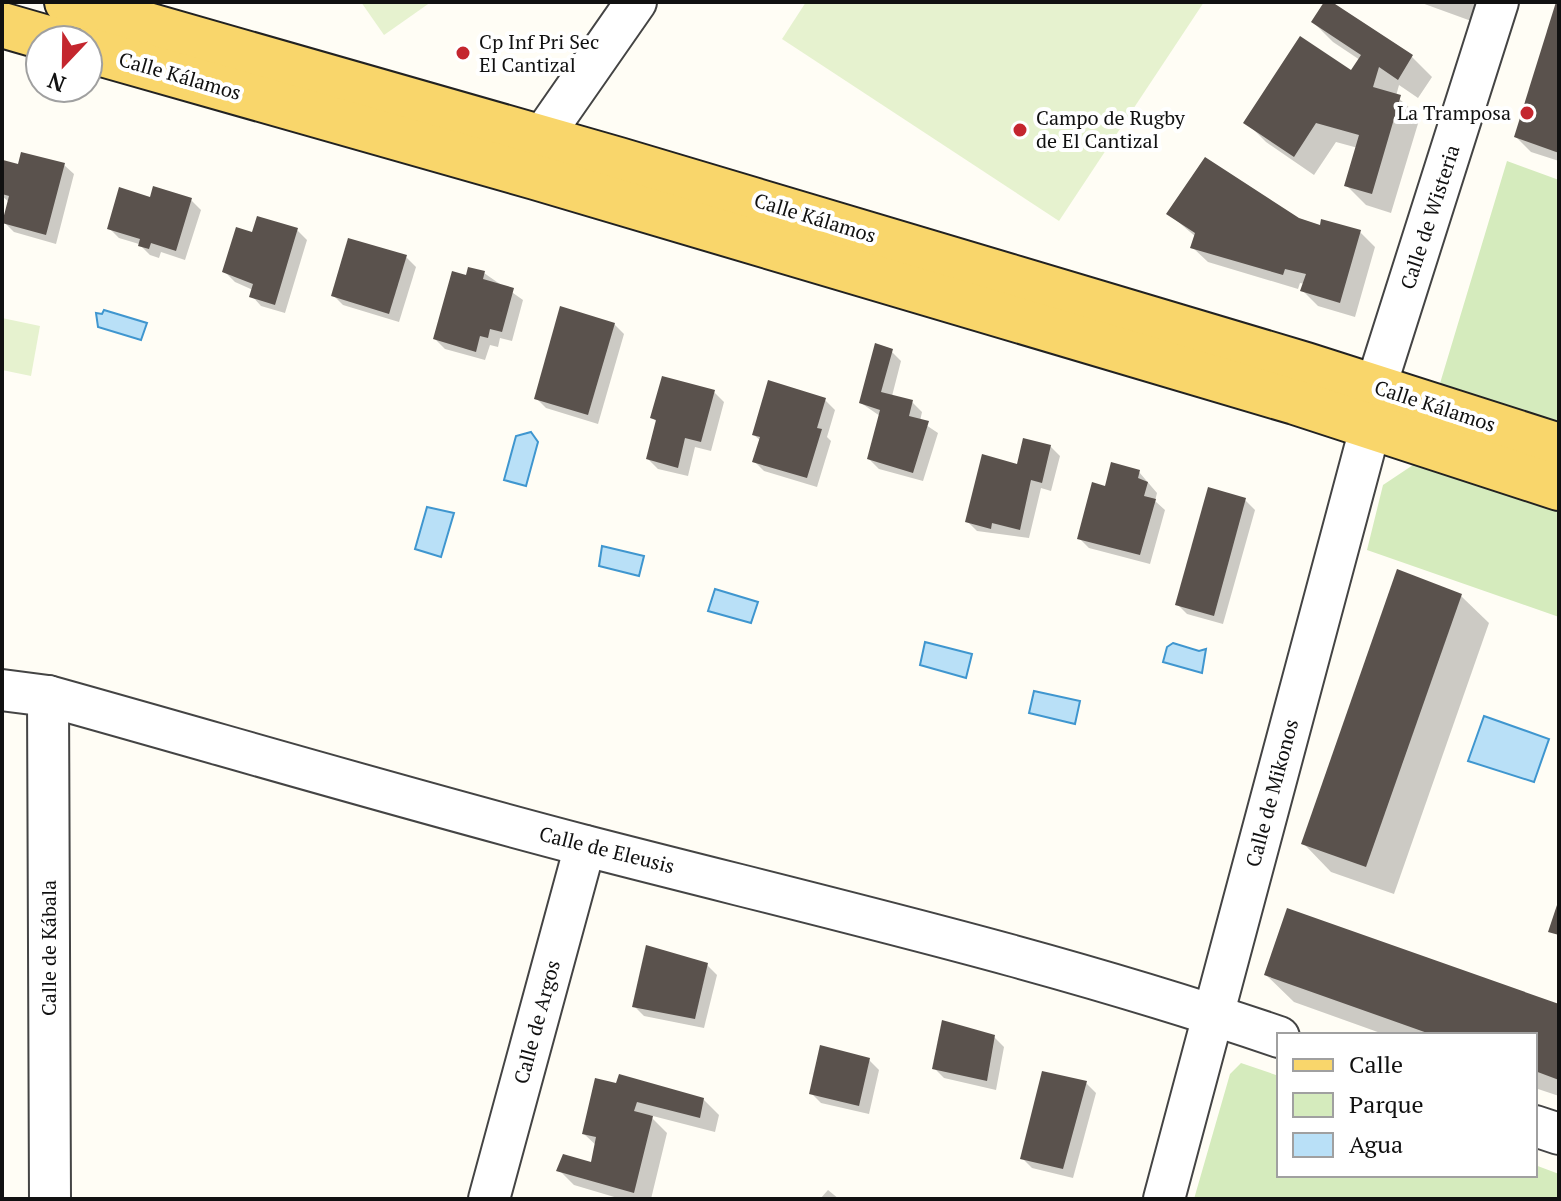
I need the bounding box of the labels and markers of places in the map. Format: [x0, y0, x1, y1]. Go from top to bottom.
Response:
place label: Cp Inf Pri Sec El Cantizal [479, 28, 599, 78]
marker: Cp Inf Pri Sec El Cantizal [454, 44, 472, 62]
place label: La Tramposa [1397, 99, 1511, 126]
place label: Campo de Rugby de El Cantizal [1036, 104, 1186, 154]
marker: La Tramposa [1518, 104, 1536, 122]
marker: Campo de Rugby de El Cantizal [1011, 121, 1029, 139]

